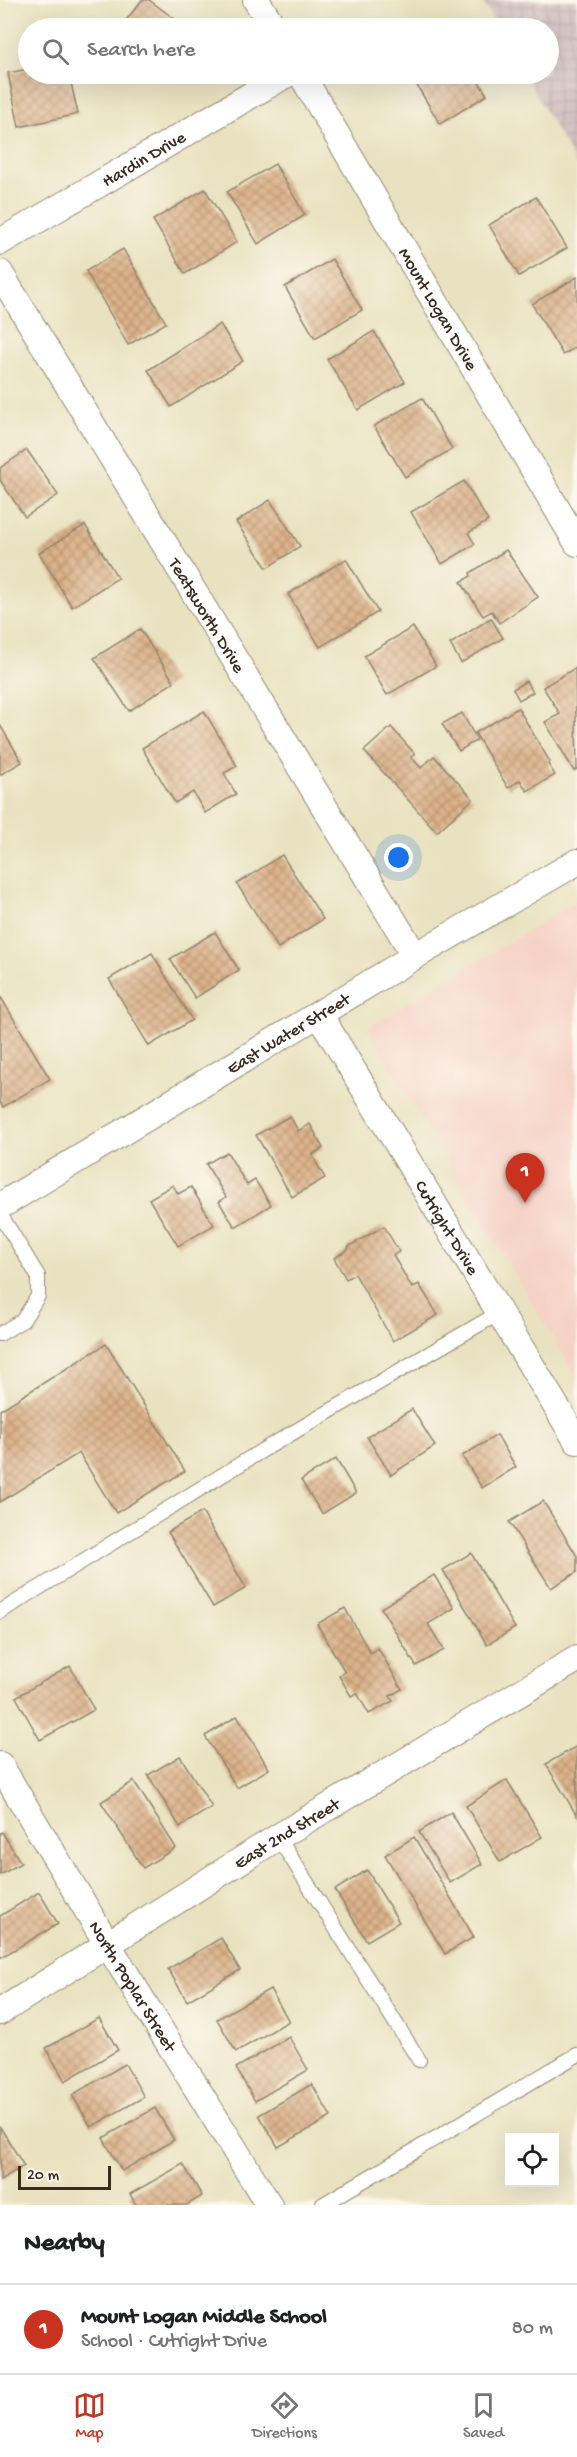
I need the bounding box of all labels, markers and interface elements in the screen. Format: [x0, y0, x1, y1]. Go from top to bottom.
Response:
search box [18, 18, 559, 84]
icon: search [39, 35, 72, 68]
text: Search here [87, 38, 195, 64]
street label: Hardin Drive [99, 127, 191, 193]
street label: Mount Logan Drive [393, 245, 481, 375]
street label: Teatsworth Drive [162, 554, 249, 678]
your location [384, 843, 413, 872]
street label: East Water Street [224, 989, 356, 1080]
pin: 1 [506, 1154, 544, 1203]
street label: Cutright Drive [409, 1177, 483, 1280]
street label: East 2nd Street [231, 1794, 346, 1875]
street label: North Poplar Street [83, 1918, 180, 2058]
map controls [505, 2133, 559, 2187]
button: locate [505, 2133, 559, 2187]
scale bar [18, 2163, 111, 2190]
text: 20 m [27, 2167, 59, 2186]
text: Nearby [24, 2229, 105, 2260]
text: Mount Logan Middle School [81, 2305, 327, 2331]
text: 1 [39, 2318, 48, 2341]
text: 80 m [512, 2318, 553, 2341]
text: School · Cutright Drive [81, 2331, 267, 2354]
tab: Map [73, 2389, 106, 2444]
tab: Directions [252, 2389, 317, 2444]
tab: Saved [463, 2389, 504, 2444]

